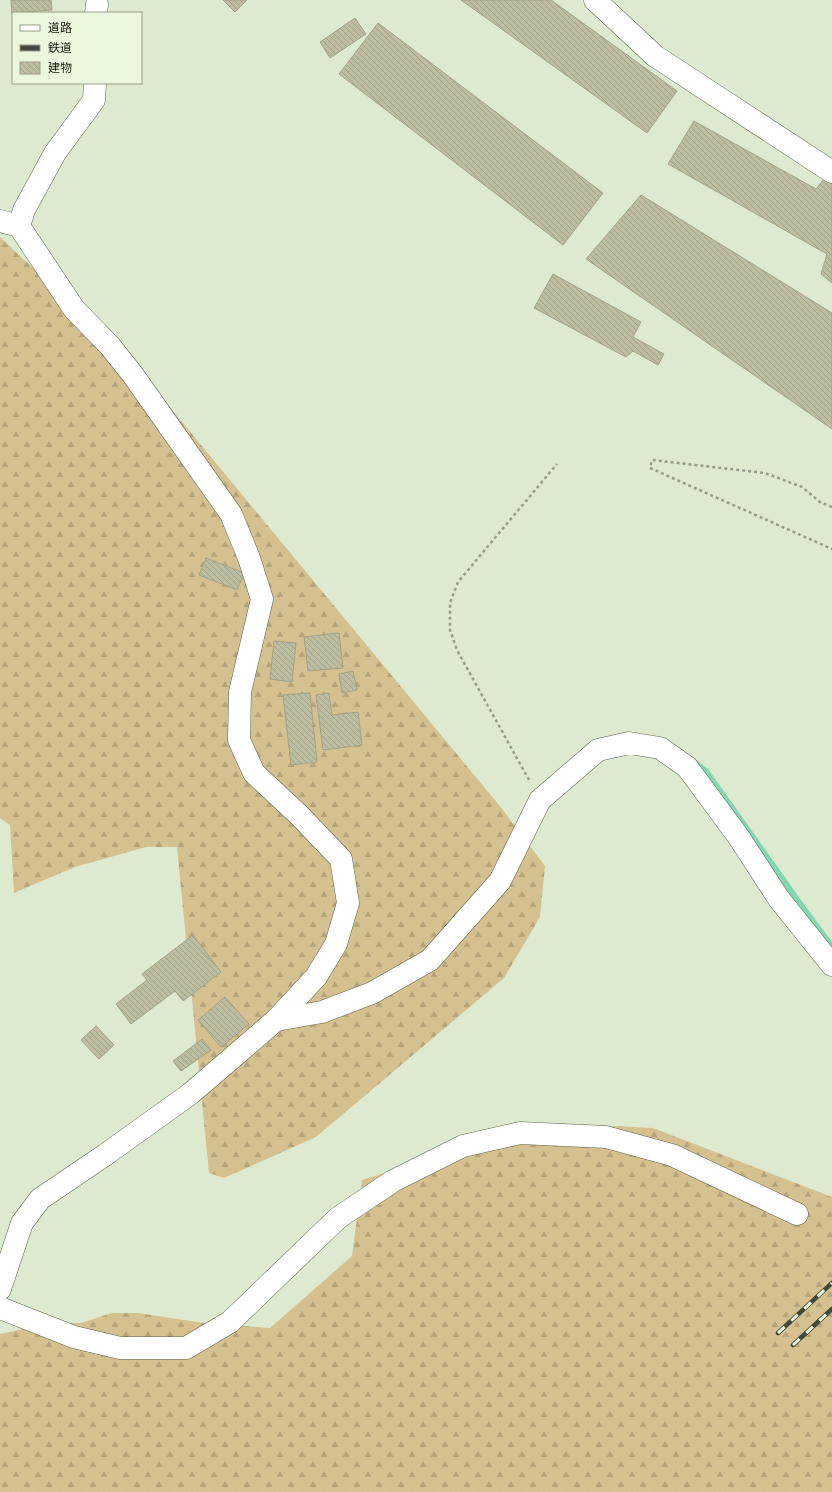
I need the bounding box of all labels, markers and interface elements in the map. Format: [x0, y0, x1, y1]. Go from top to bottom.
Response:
legend [12, 12, 142, 84]
text: 道路 [48, 21, 72, 36]
text: 鉄道 [48, 41, 72, 56]
text: 建物 [48, 61, 72, 76]

